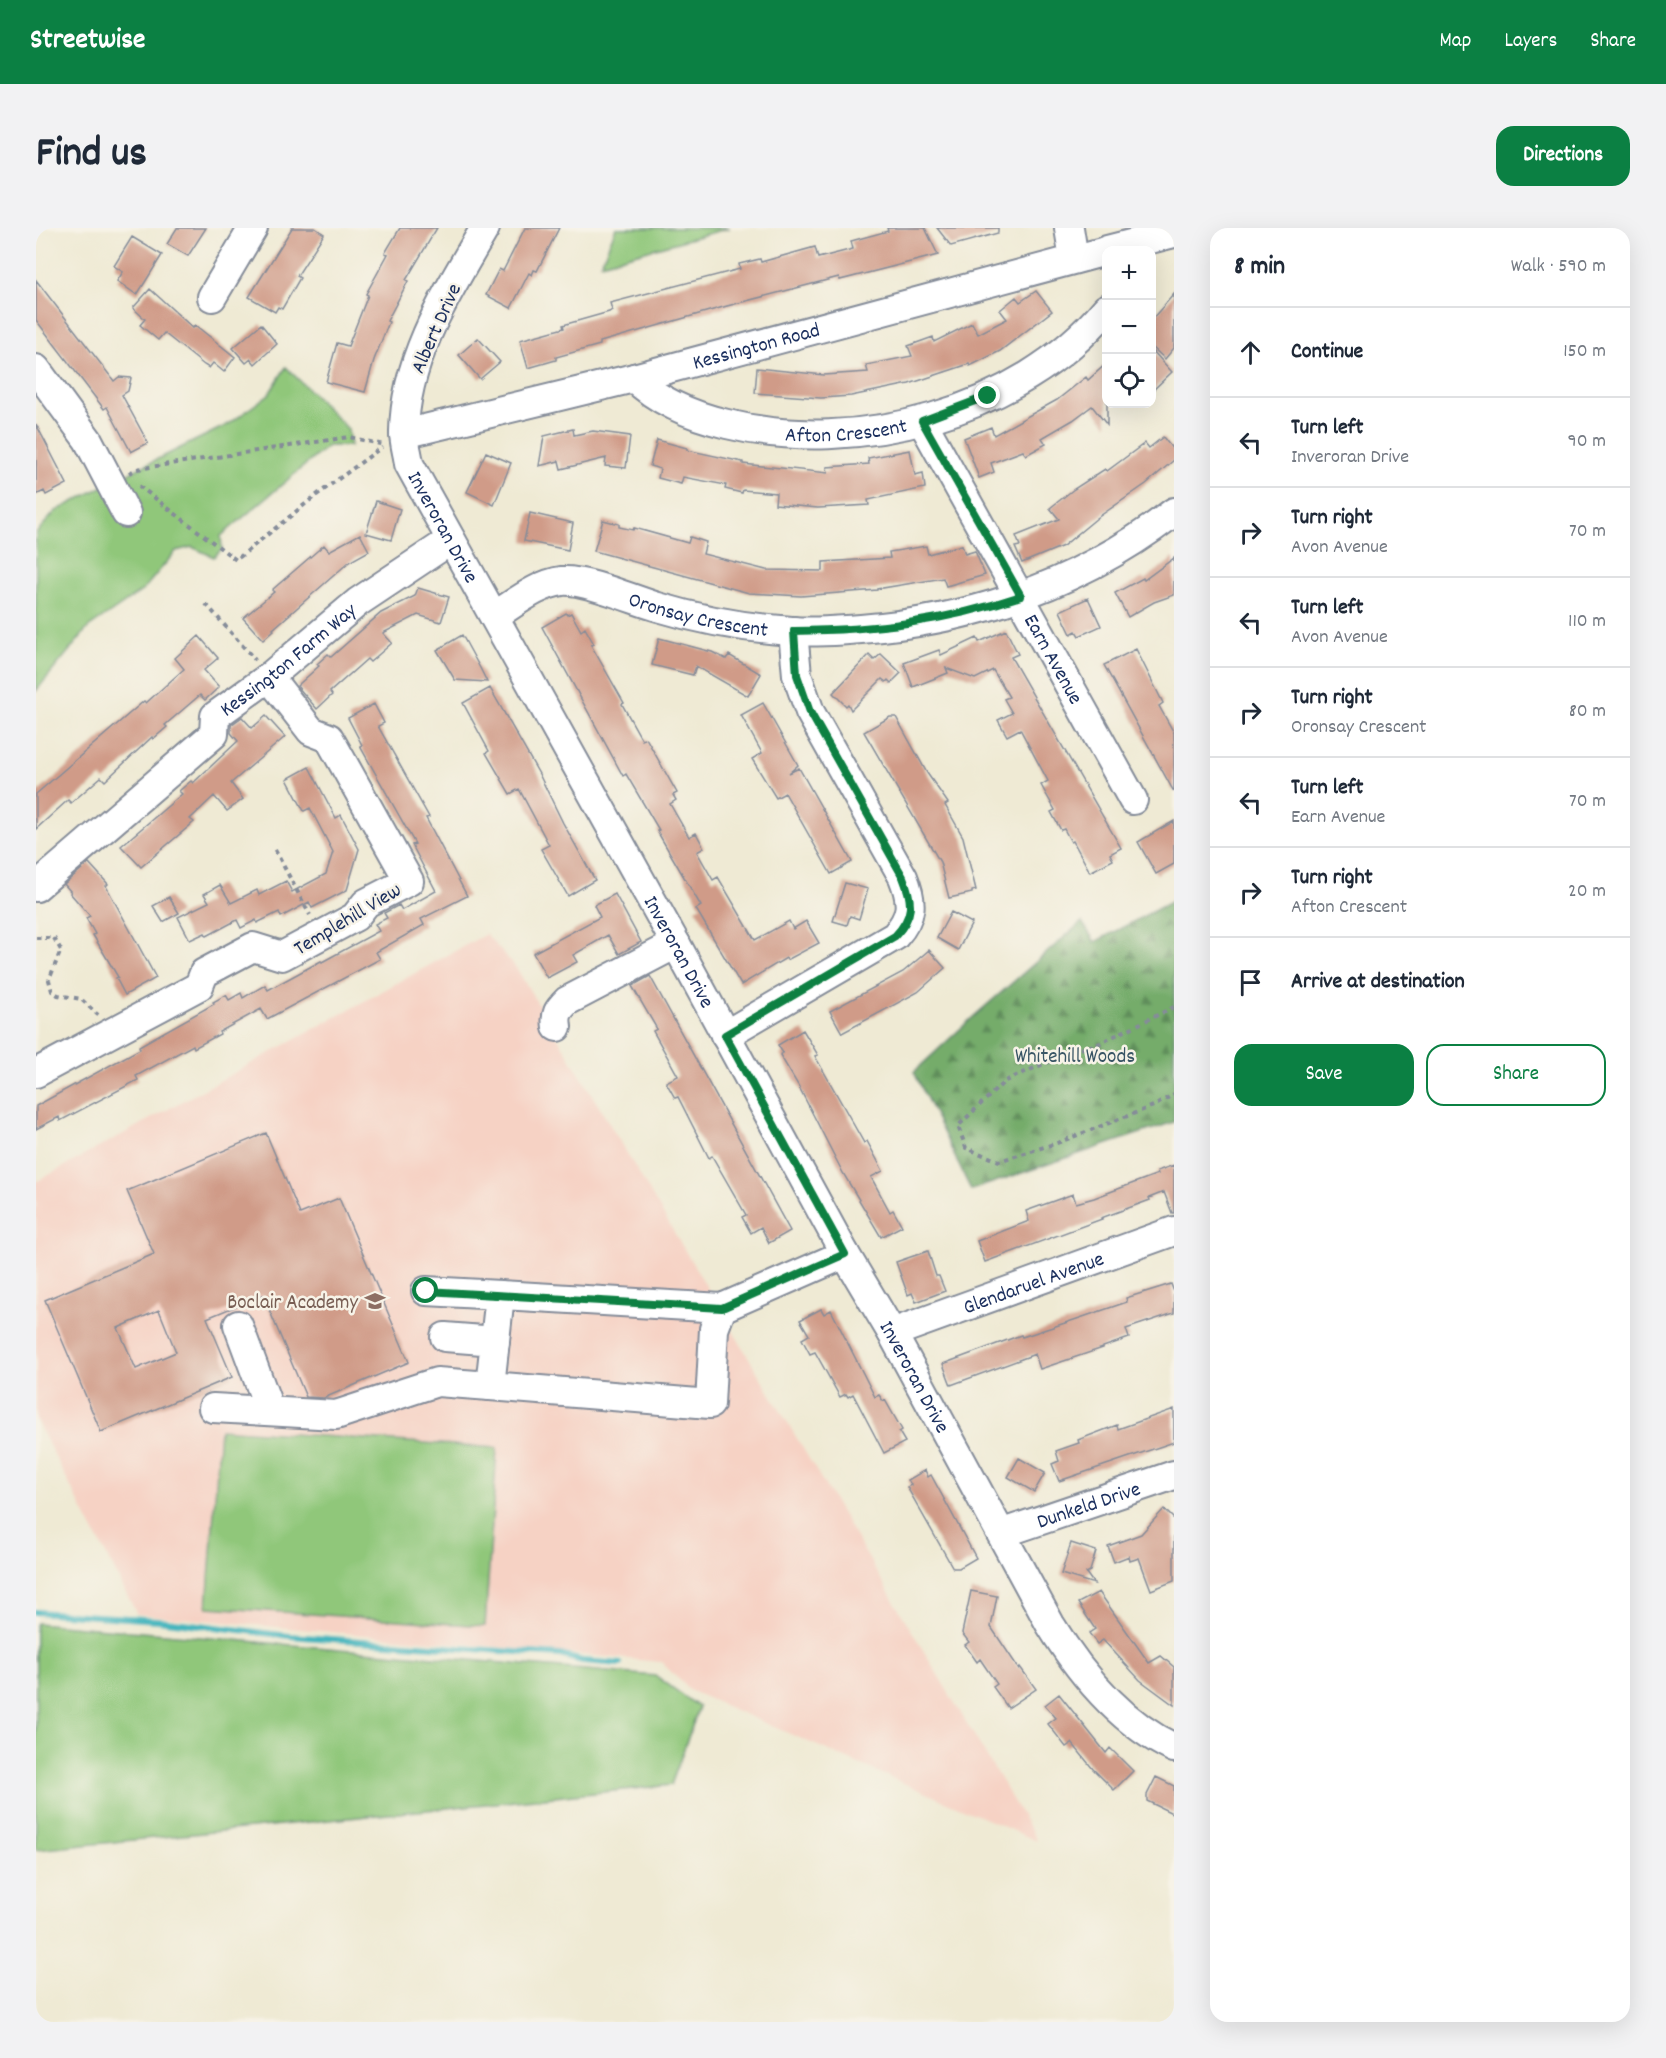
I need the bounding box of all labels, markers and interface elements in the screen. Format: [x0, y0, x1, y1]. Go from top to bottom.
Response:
text: Streetwise [30, 22, 145, 62]
text: Map [1440, 27, 1471, 57]
text: Layers [1504, 27, 1557, 57]
text: Share [1590, 27, 1636, 57]
text: Find us [36, 126, 147, 186]
button: Directions [1496, 126, 1630, 186]
map controls [1102, 246, 1156, 408]
button: + [1102, 246, 1156, 300]
text: 8 min [1234, 249, 1285, 286]
text: Walk · 590 m [1511, 253, 1606, 281]
street label: Albert Drive [405, 279, 471, 379]
button: − [1102, 300, 1156, 354]
street label: Kessington Road [690, 317, 824, 380]
icon: ahead [1234, 336, 1267, 369]
text: Continue [1291, 337, 1363, 368]
text: 150 m [1563, 338, 1606, 366]
button: locate [1102, 354, 1156, 408]
route end [974, 382, 1000, 408]
street label: Afton Crescent [784, 412, 910, 452]
text: Turn left [1291, 413, 1363, 444]
icon: left [1234, 426, 1267, 459]
text: 90 m [1568, 428, 1606, 456]
text: Inveroran Drive [1291, 444, 1409, 472]
street label: Inveroran Drive [398, 466, 484, 589]
text: Turn right [1291, 503, 1373, 534]
icon: right [1234, 516, 1267, 549]
text: 70 m [1569, 518, 1606, 546]
text: Avon Avenue [1291, 534, 1388, 562]
street label: Oronsay Crescent [624, 586, 769, 647]
text: Turn left [1291, 593, 1363, 624]
street label: Kessington Farm Way [215, 597, 365, 726]
icon: left [1234, 606, 1267, 639]
text: 110 m [1568, 608, 1606, 636]
street label: Earn Avenue [1014, 609, 1089, 711]
text: Avon Avenue [1291, 624, 1388, 652]
text: Turn right [1291, 683, 1373, 714]
icon: right [1234, 696, 1267, 729]
text: 80 m [1569, 698, 1606, 726]
text: Oronsay Crescent [1291, 714, 1427, 742]
text: Turn left [1291, 773, 1363, 804]
icon: left [1234, 786, 1267, 819]
text: 70 m [1569, 788, 1606, 816]
text: Earn Avenue [1291, 804, 1385, 832]
text: Turn right [1291, 863, 1373, 894]
icon: right [1234, 876, 1267, 909]
street label: Templehill View [289, 877, 408, 965]
text: 20 m [1568, 878, 1606, 906]
street label: Inveroran Drive [634, 891, 720, 1014]
text: Afton Crescent [1291, 894, 1407, 922]
icon: arrive [1234, 966, 1267, 999]
text: Arrive at destination [1291, 967, 1465, 998]
park label: Whitehill Woods [1015, 1043, 1135, 1073]
button: Save [1234, 1044, 1414, 1106]
button: Share [1426, 1044, 1606, 1106]
street label: Glendaruel Avenue [960, 1246, 1109, 1324]
route start [412, 1277, 438, 1303]
place label: Boclair Academy [227, 1289, 358, 1319]
school or university icon: Boclair Academy [363, 1289, 387, 1313]
street label: Inveroran Drive [870, 1316, 956, 1439]
street label: Dunkeld Drive [1033, 1475, 1145, 1538]

